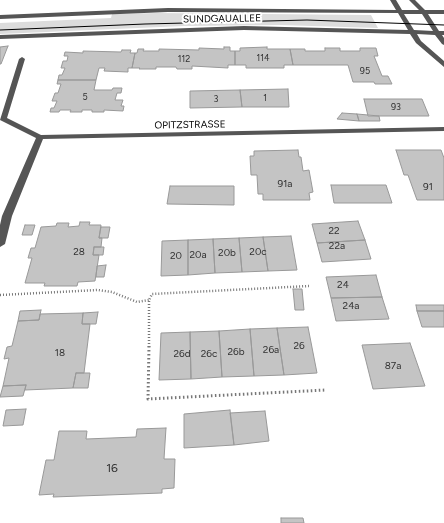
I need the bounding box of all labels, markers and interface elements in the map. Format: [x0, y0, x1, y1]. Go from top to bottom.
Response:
street label: SUNDGAUALLEE [183, 12, 261, 26]
house number: 114 [256, 53, 270, 63]
house number: 112 [178, 54, 190, 64]
house number: 95 [360, 66, 370, 76]
house number: 5 [82, 92, 88, 102]
house number: 1 [263, 93, 267, 103]
house number: 3 [214, 94, 218, 104]
house number: 93 [391, 102, 401, 112]
street label: OPITZSTRASSE [154, 118, 226, 132]
house number: 91a [278, 178, 292, 190]
house number: 91 [423, 181, 433, 193]
house number: 22 [328, 225, 340, 237]
house number: 22a [329, 240, 345, 252]
house number: 28 [73, 246, 85, 258]
house number: 20c [249, 246, 267, 258]
house number: 20b [218, 247, 236, 259]
house number: 20a [189, 249, 207, 261]
house number: 20 [170, 250, 182, 262]
house number: 24 [337, 279, 349, 291]
house number: 24a [343, 300, 359, 312]
house number: 26 [293, 340, 305, 352]
house number: 26a [263, 344, 279, 356]
house number: 26b [227, 346, 245, 358]
house number: 18 [55, 347, 65, 359]
house number: 26d [173, 348, 191, 360]
house number: 26c [201, 348, 217, 360]
house number: 87a [385, 360, 401, 372]
house number: 16 [106, 461, 118, 475]

